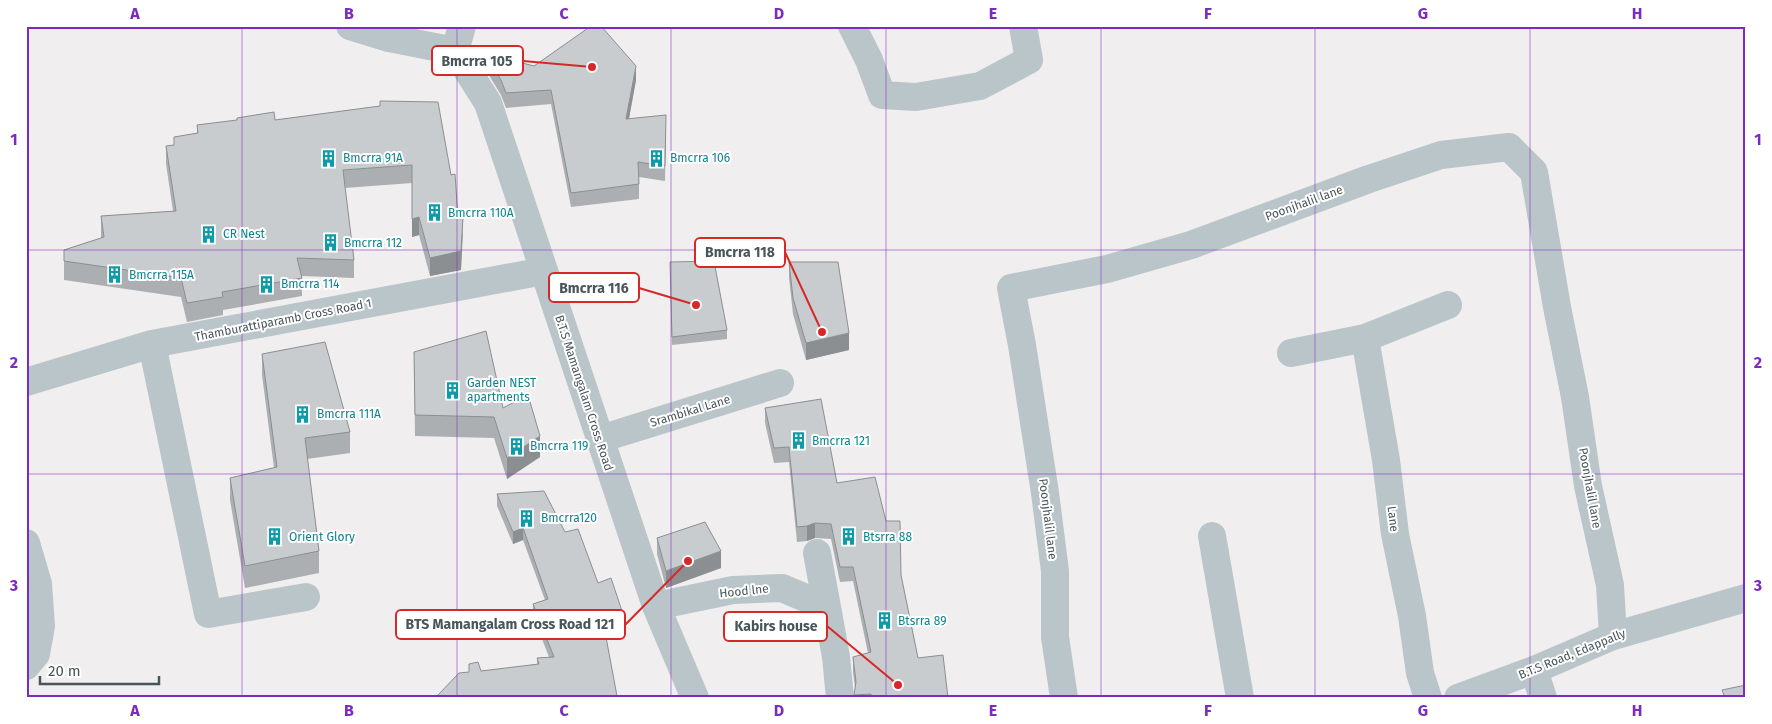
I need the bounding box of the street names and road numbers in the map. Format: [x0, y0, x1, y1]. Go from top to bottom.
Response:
street label: Poonjhalil lane [1263, 182, 1345, 224]
street label: Thamburattiparamb Cross Road 1 [193, 296, 373, 344]
street label: B.T.S Mamangalam Cross Road [552, 313, 616, 473]
street label: Srambikal Lane [648, 392, 732, 430]
street label: Poonjhalil lane [1576, 447, 1604, 529]
street label: Poonjhalil lane [1036, 478, 1060, 560]
street label: Lane [1384, 505, 1402, 533]
street label: Hood lne [719, 581, 769, 601]
street label: B.T.S Road, Edappally [1516, 626, 1628, 682]

